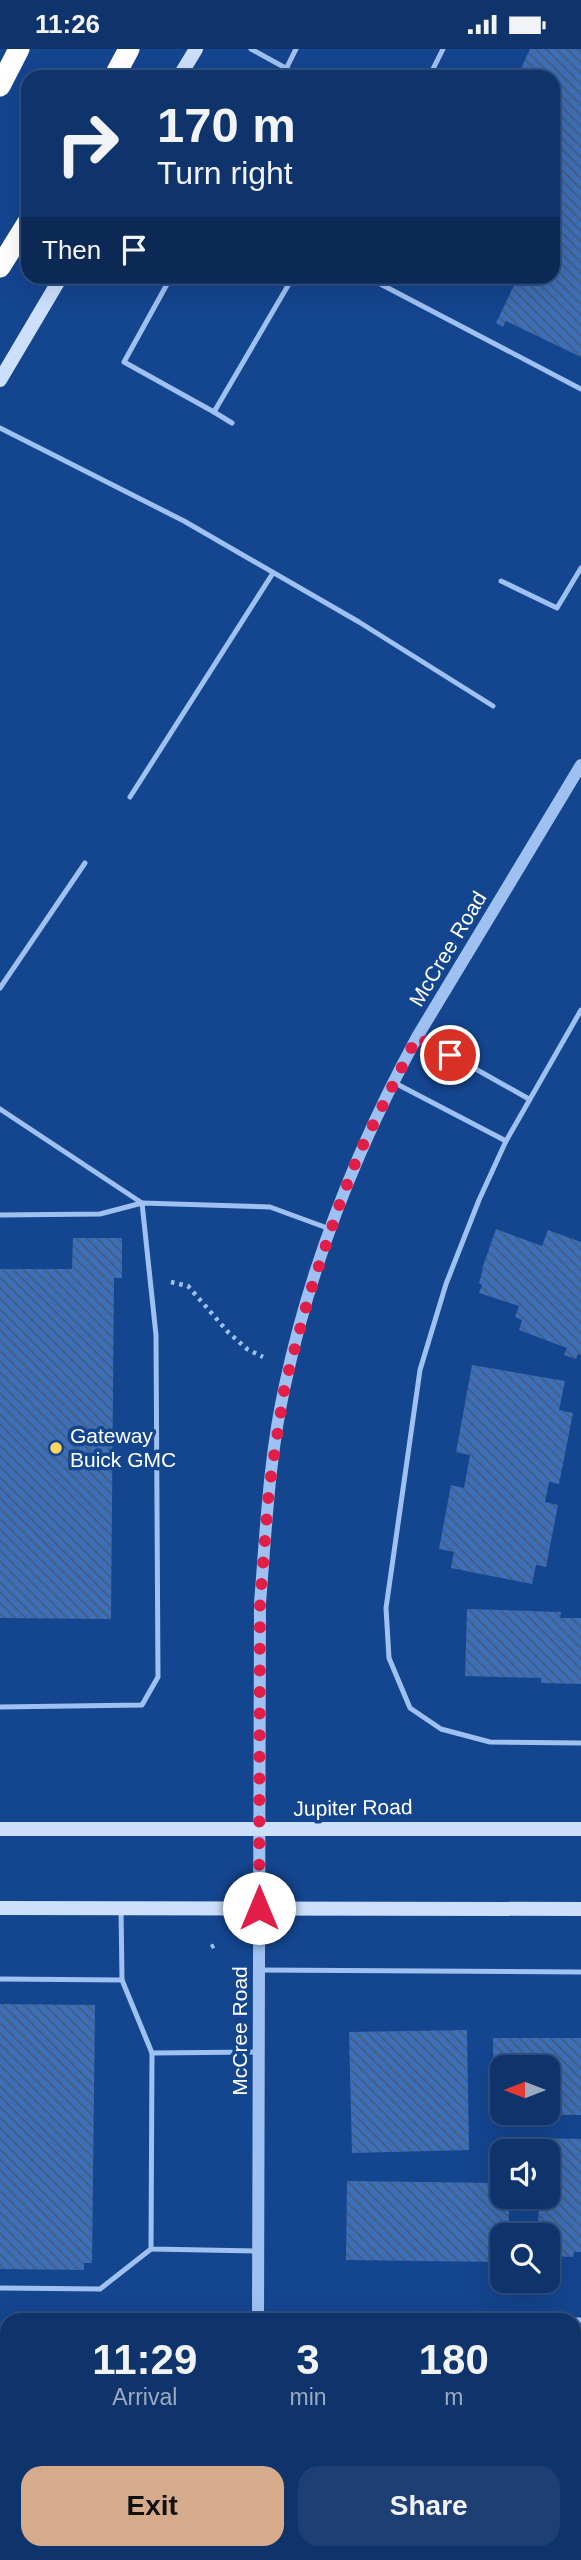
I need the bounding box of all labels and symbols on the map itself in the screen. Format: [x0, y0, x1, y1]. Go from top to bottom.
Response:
street label: McCree Road [404, 887, 491, 1010]
pin [420, 1025, 480, 1085]
place label: Gateway Buick GMC [70, 1424, 176, 1471]
marker: Gateway Buick GMC [48, 1440, 64, 1456]
street label: Jupiter Road [293, 1795, 413, 1820]
position arrow [222, 1871, 296, 1945]
street label: McCree Road [228, 1966, 251, 2096]
north arrow [490, 2055, 560, 2125]

